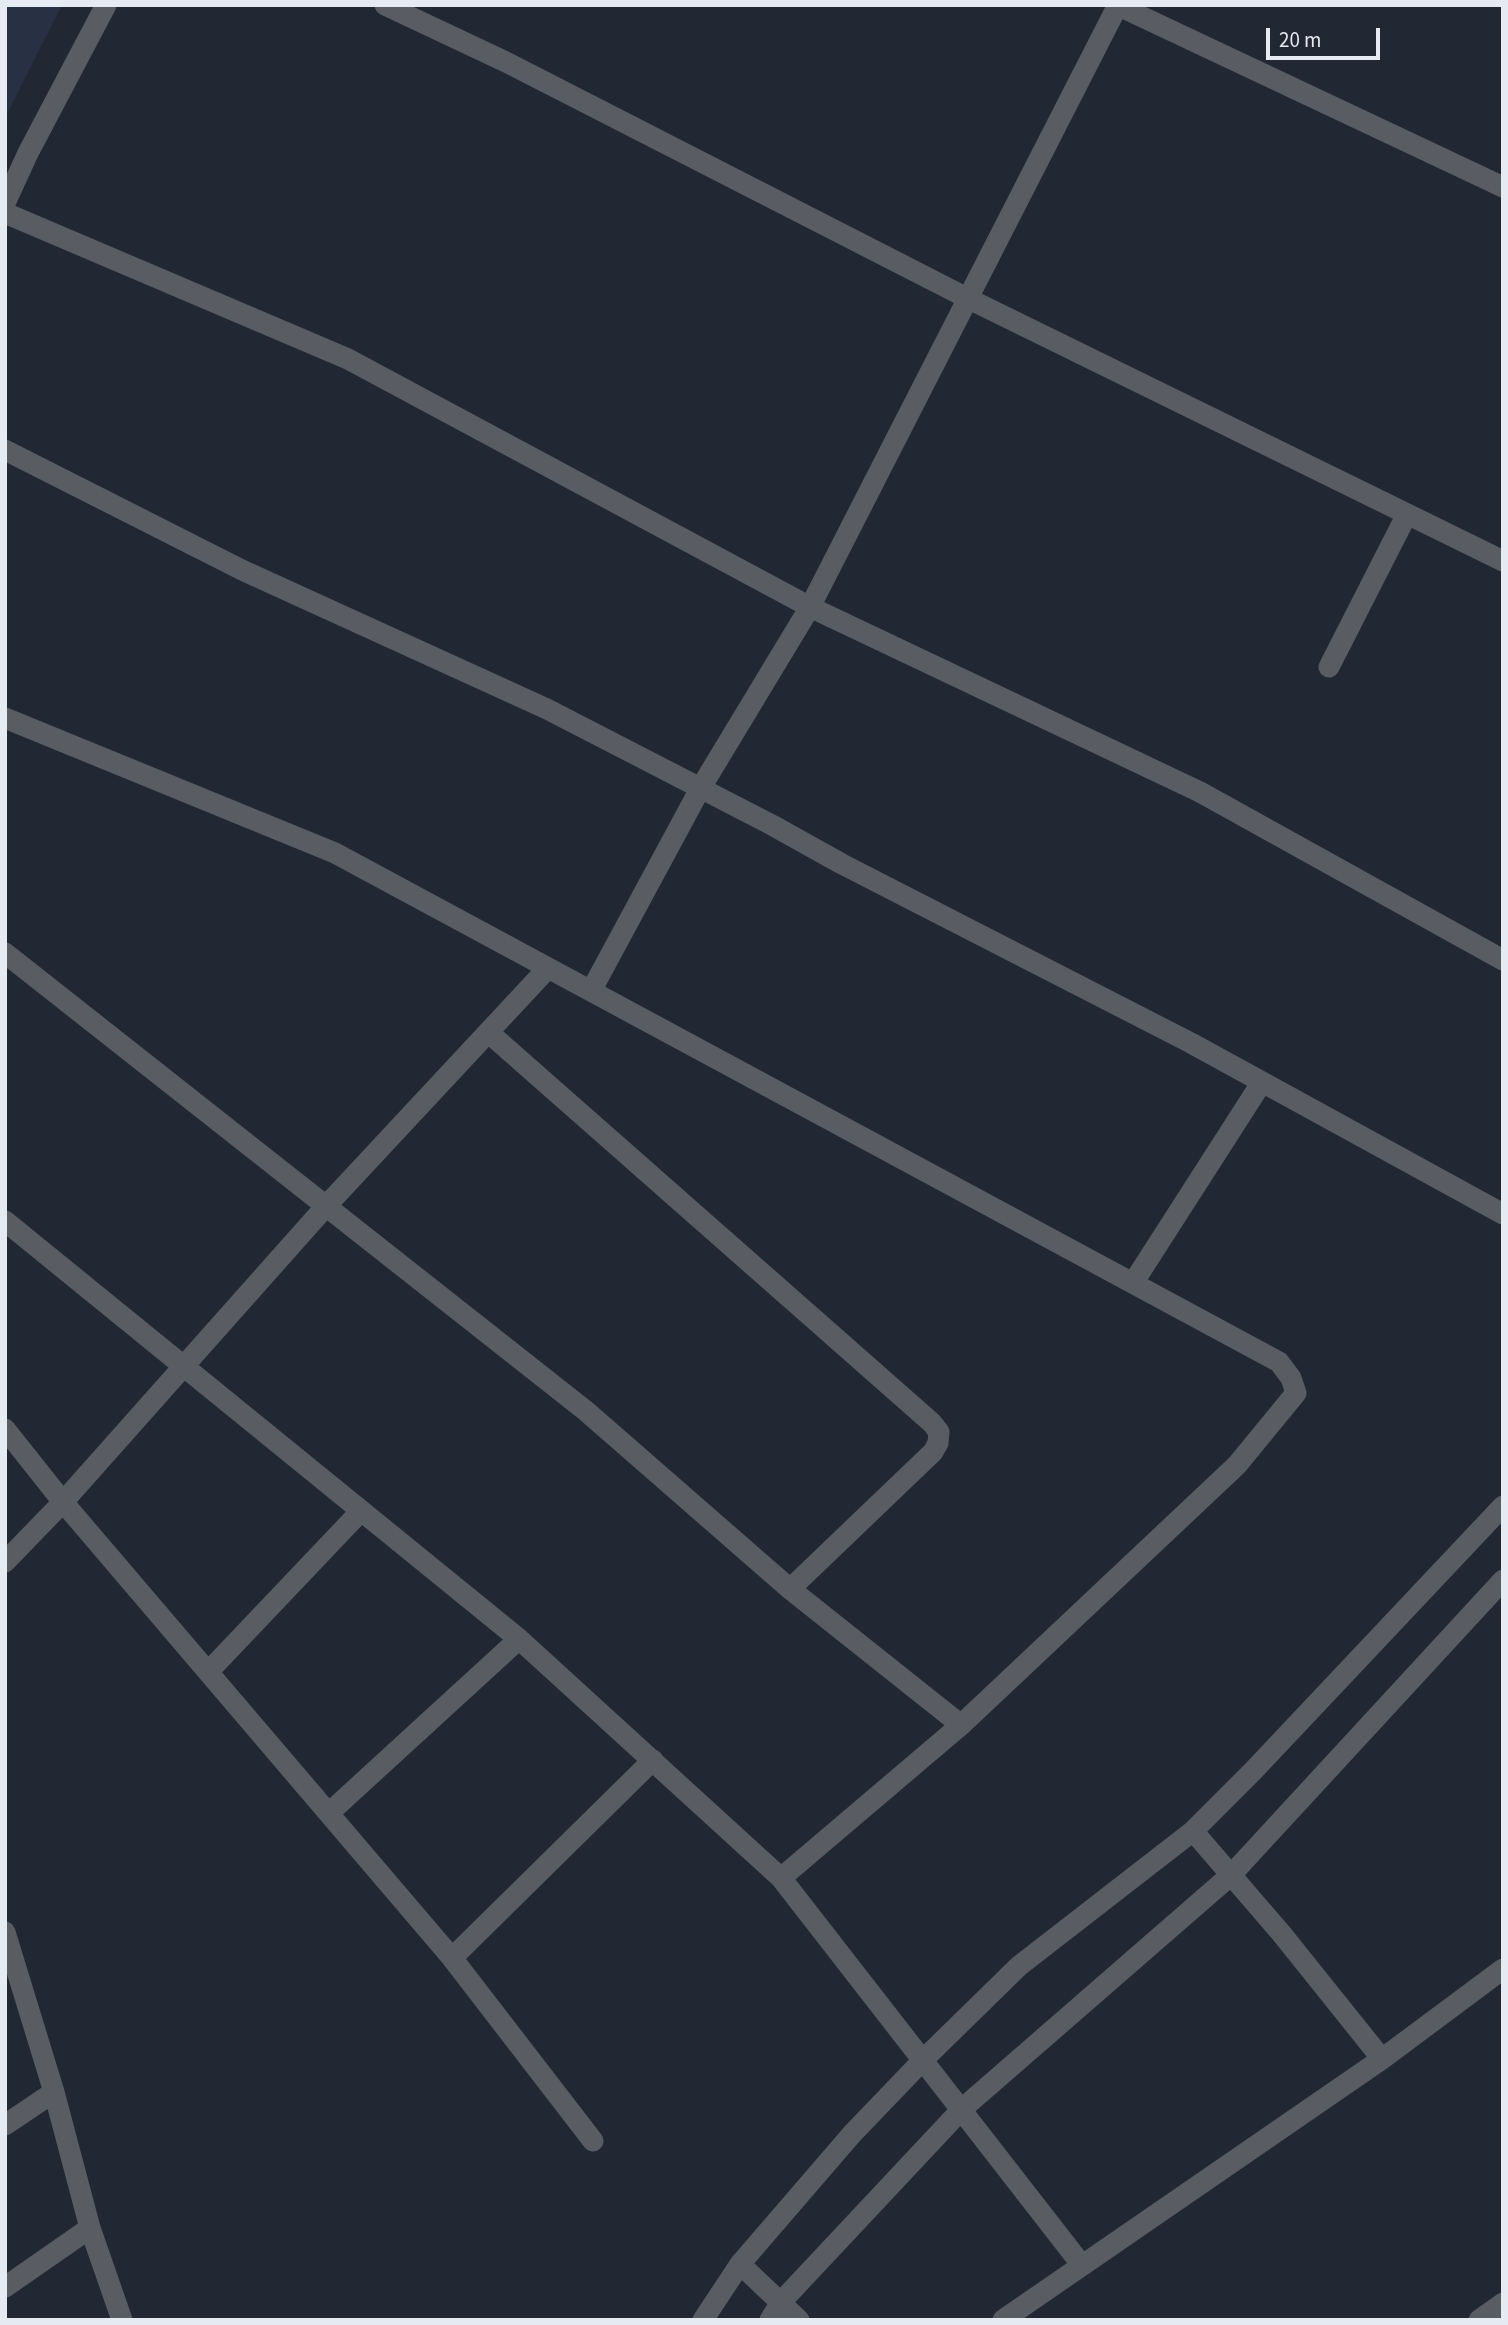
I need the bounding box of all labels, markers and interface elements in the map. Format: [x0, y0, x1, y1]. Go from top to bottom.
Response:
scale bar [1270, 14, 1384, 58]
text: 20 m [1279, 25, 1321, 55]

